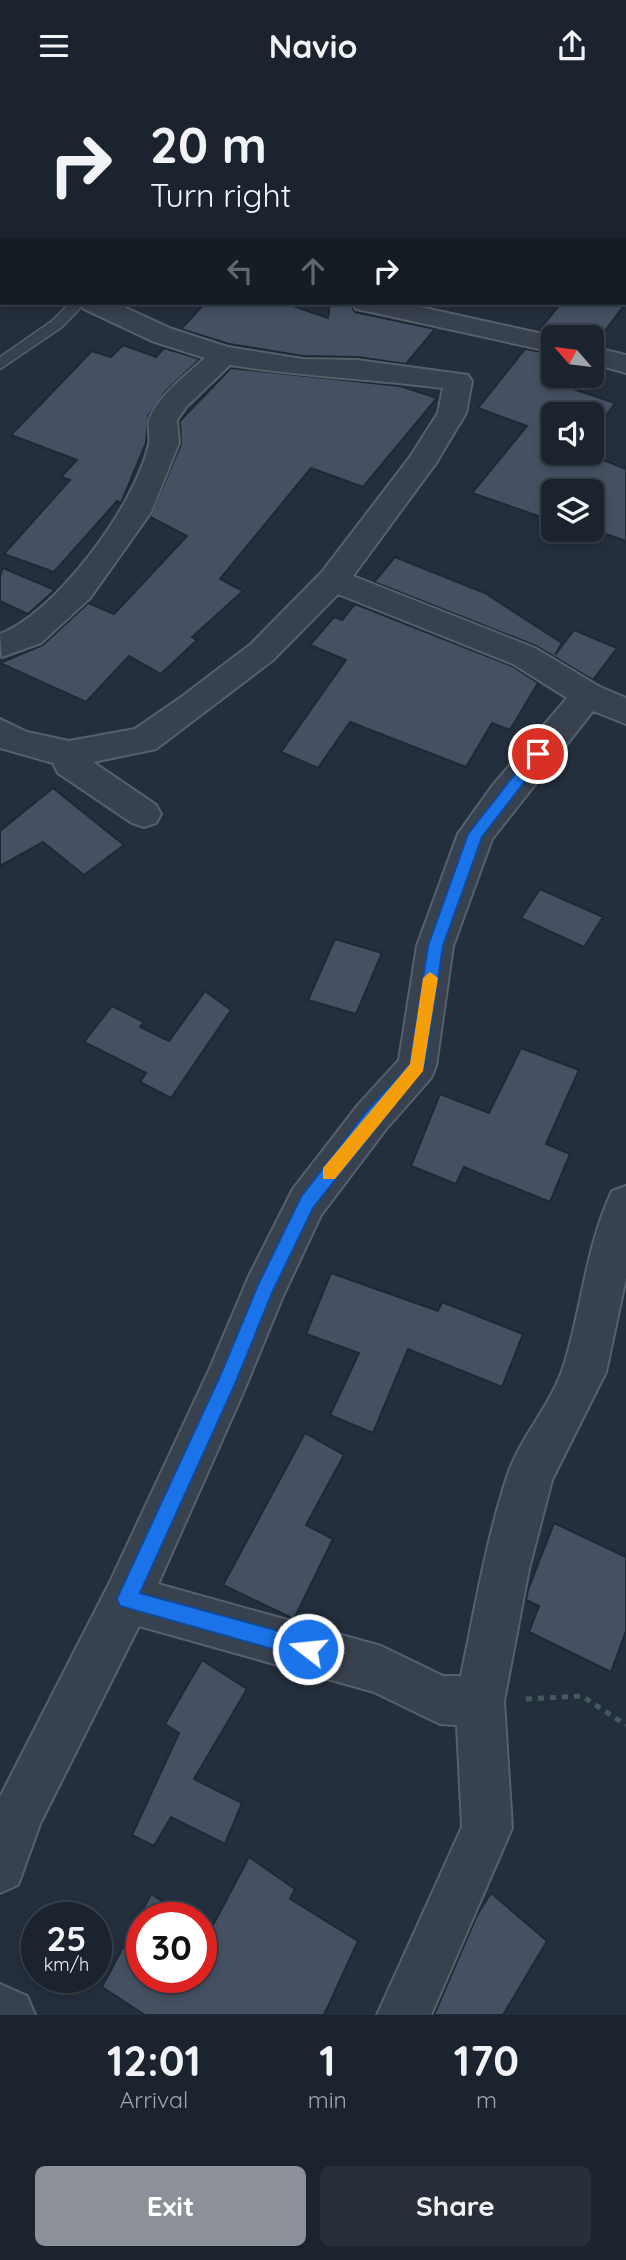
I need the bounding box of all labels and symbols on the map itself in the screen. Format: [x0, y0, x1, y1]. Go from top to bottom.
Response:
north arrow [541, 325, 604, 389]
pin [508, 724, 568, 784]
position arrow [271, 1612, 345, 1686]
speed limit sign: 30 [126, 1902, 217, 1993]

